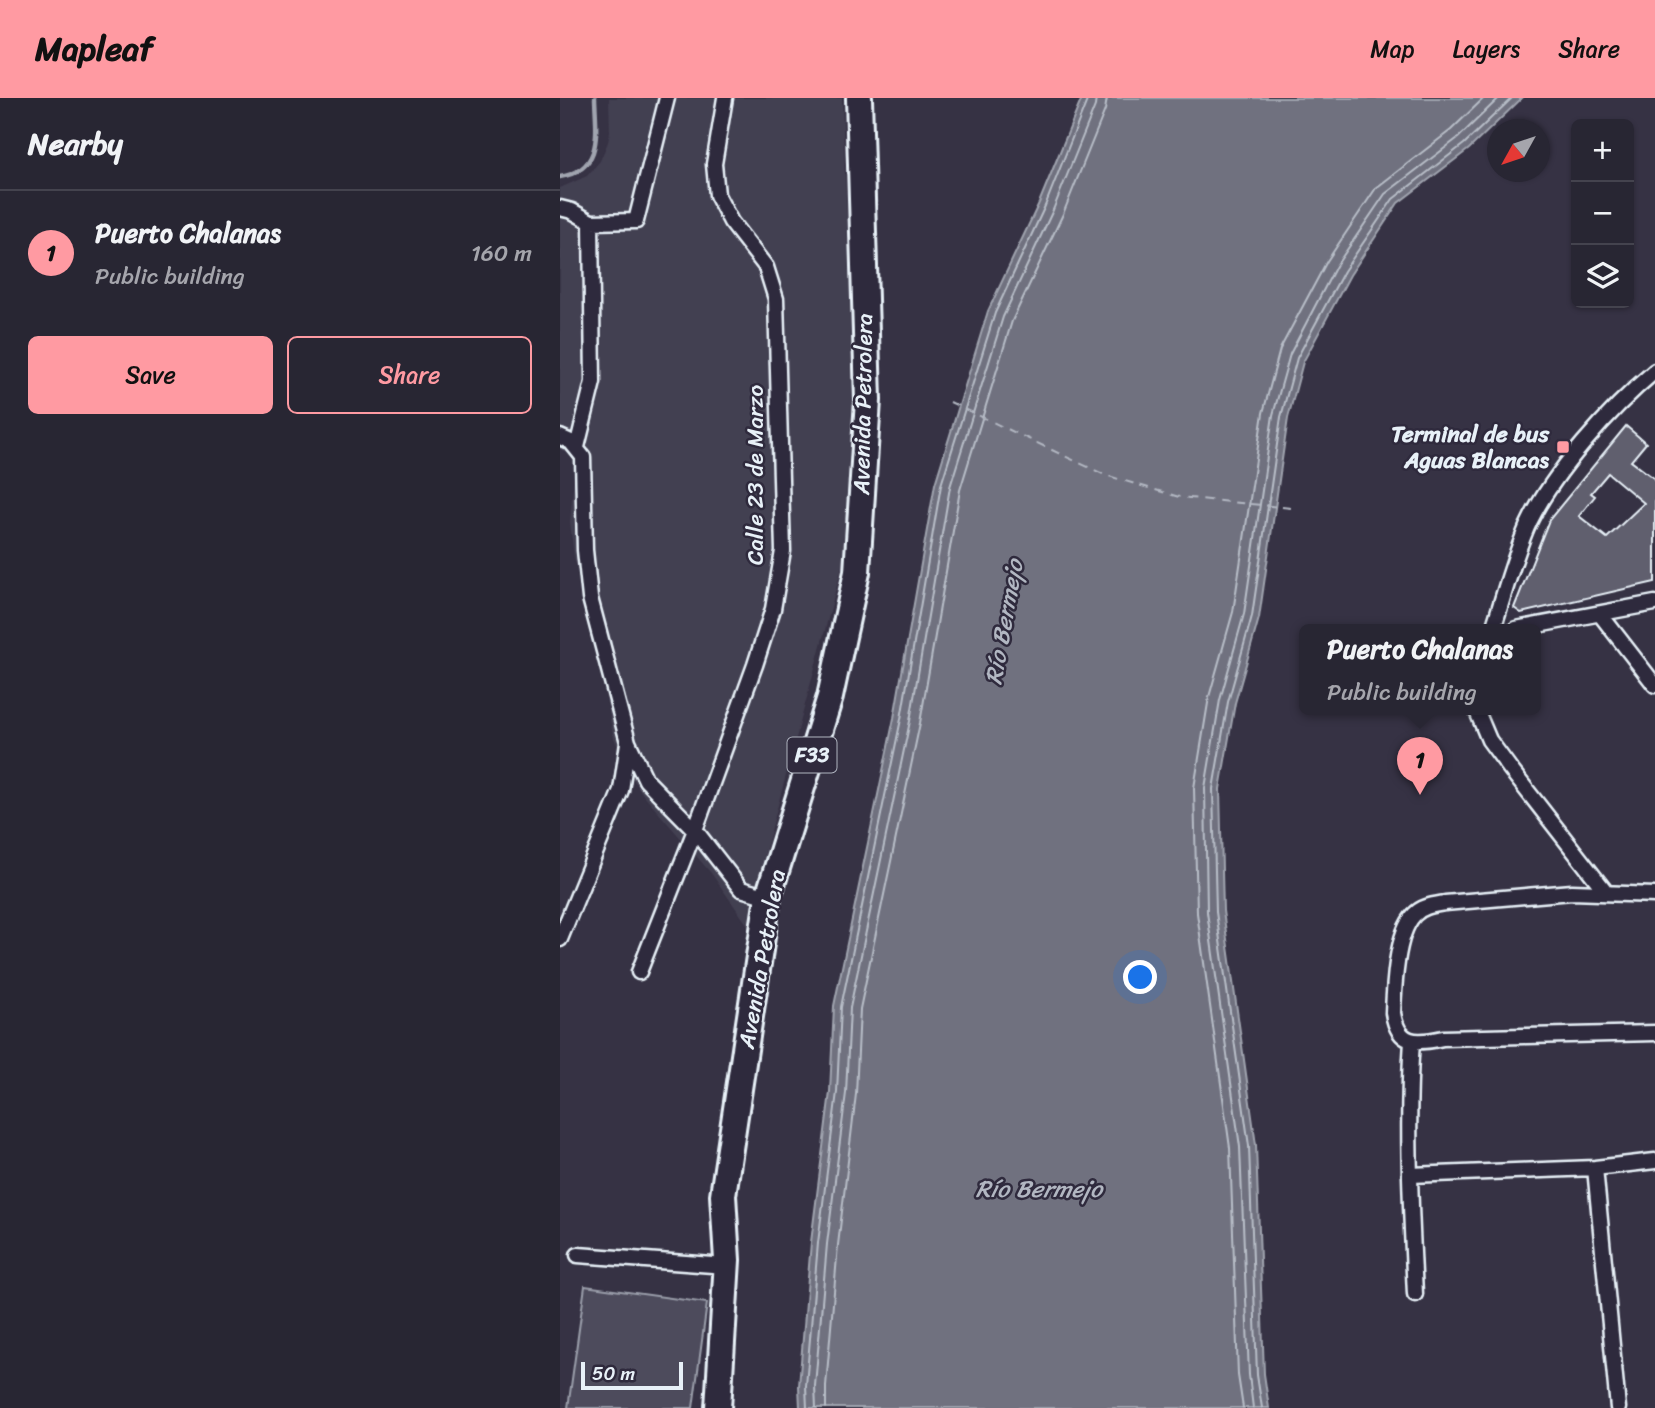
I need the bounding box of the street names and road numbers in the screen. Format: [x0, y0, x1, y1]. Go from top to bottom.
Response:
street label: Avenida Petrolera [841, 313, 885, 496]
street label: Calle 23 de Marzo [735, 385, 776, 565]
road number: F33 [788, 738, 836, 772]
street label: Avenida Petrolera [726, 866, 798, 1053]

